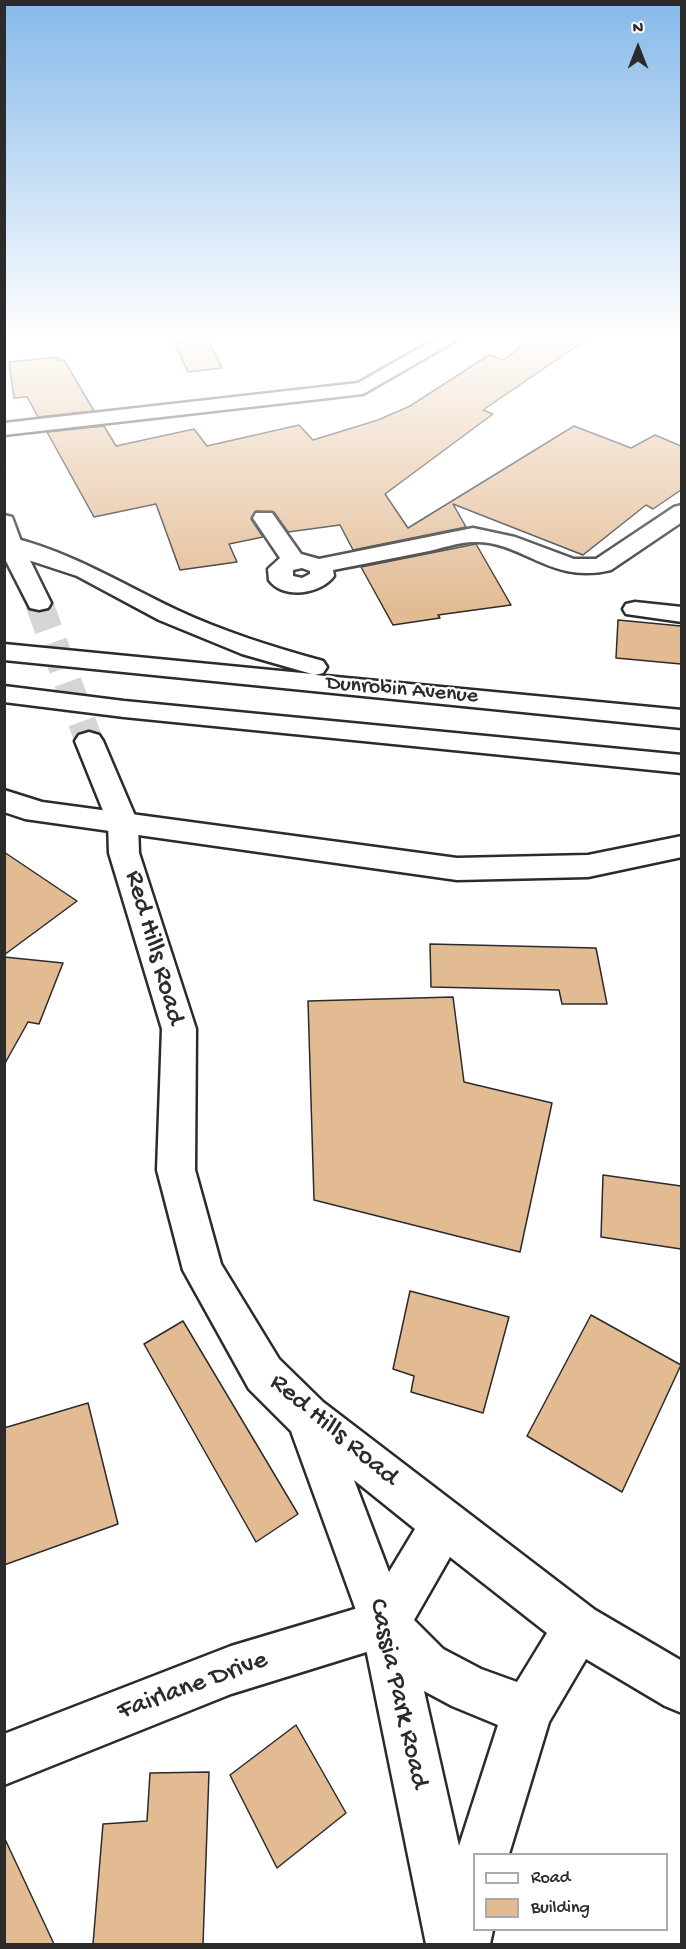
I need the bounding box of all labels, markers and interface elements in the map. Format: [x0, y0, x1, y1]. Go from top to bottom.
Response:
north arrow [608, 18, 668, 78]
text: N [633, 20, 643, 39]
street label: Dunrobin Avenue [325, 671, 479, 711]
street label: Red Hills Road [116, 867, 190, 1029]
street label: Red Hills Road [262, 1368, 404, 1494]
street label: Cassia Park Road [359, 1596, 435, 1792]
street label: Fairlane Drive [114, 1645, 272, 1729]
legend [473, 1853, 668, 1931]
text: Road [531, 1868, 570, 1889]
text: Building [531, 1898, 590, 1919]

